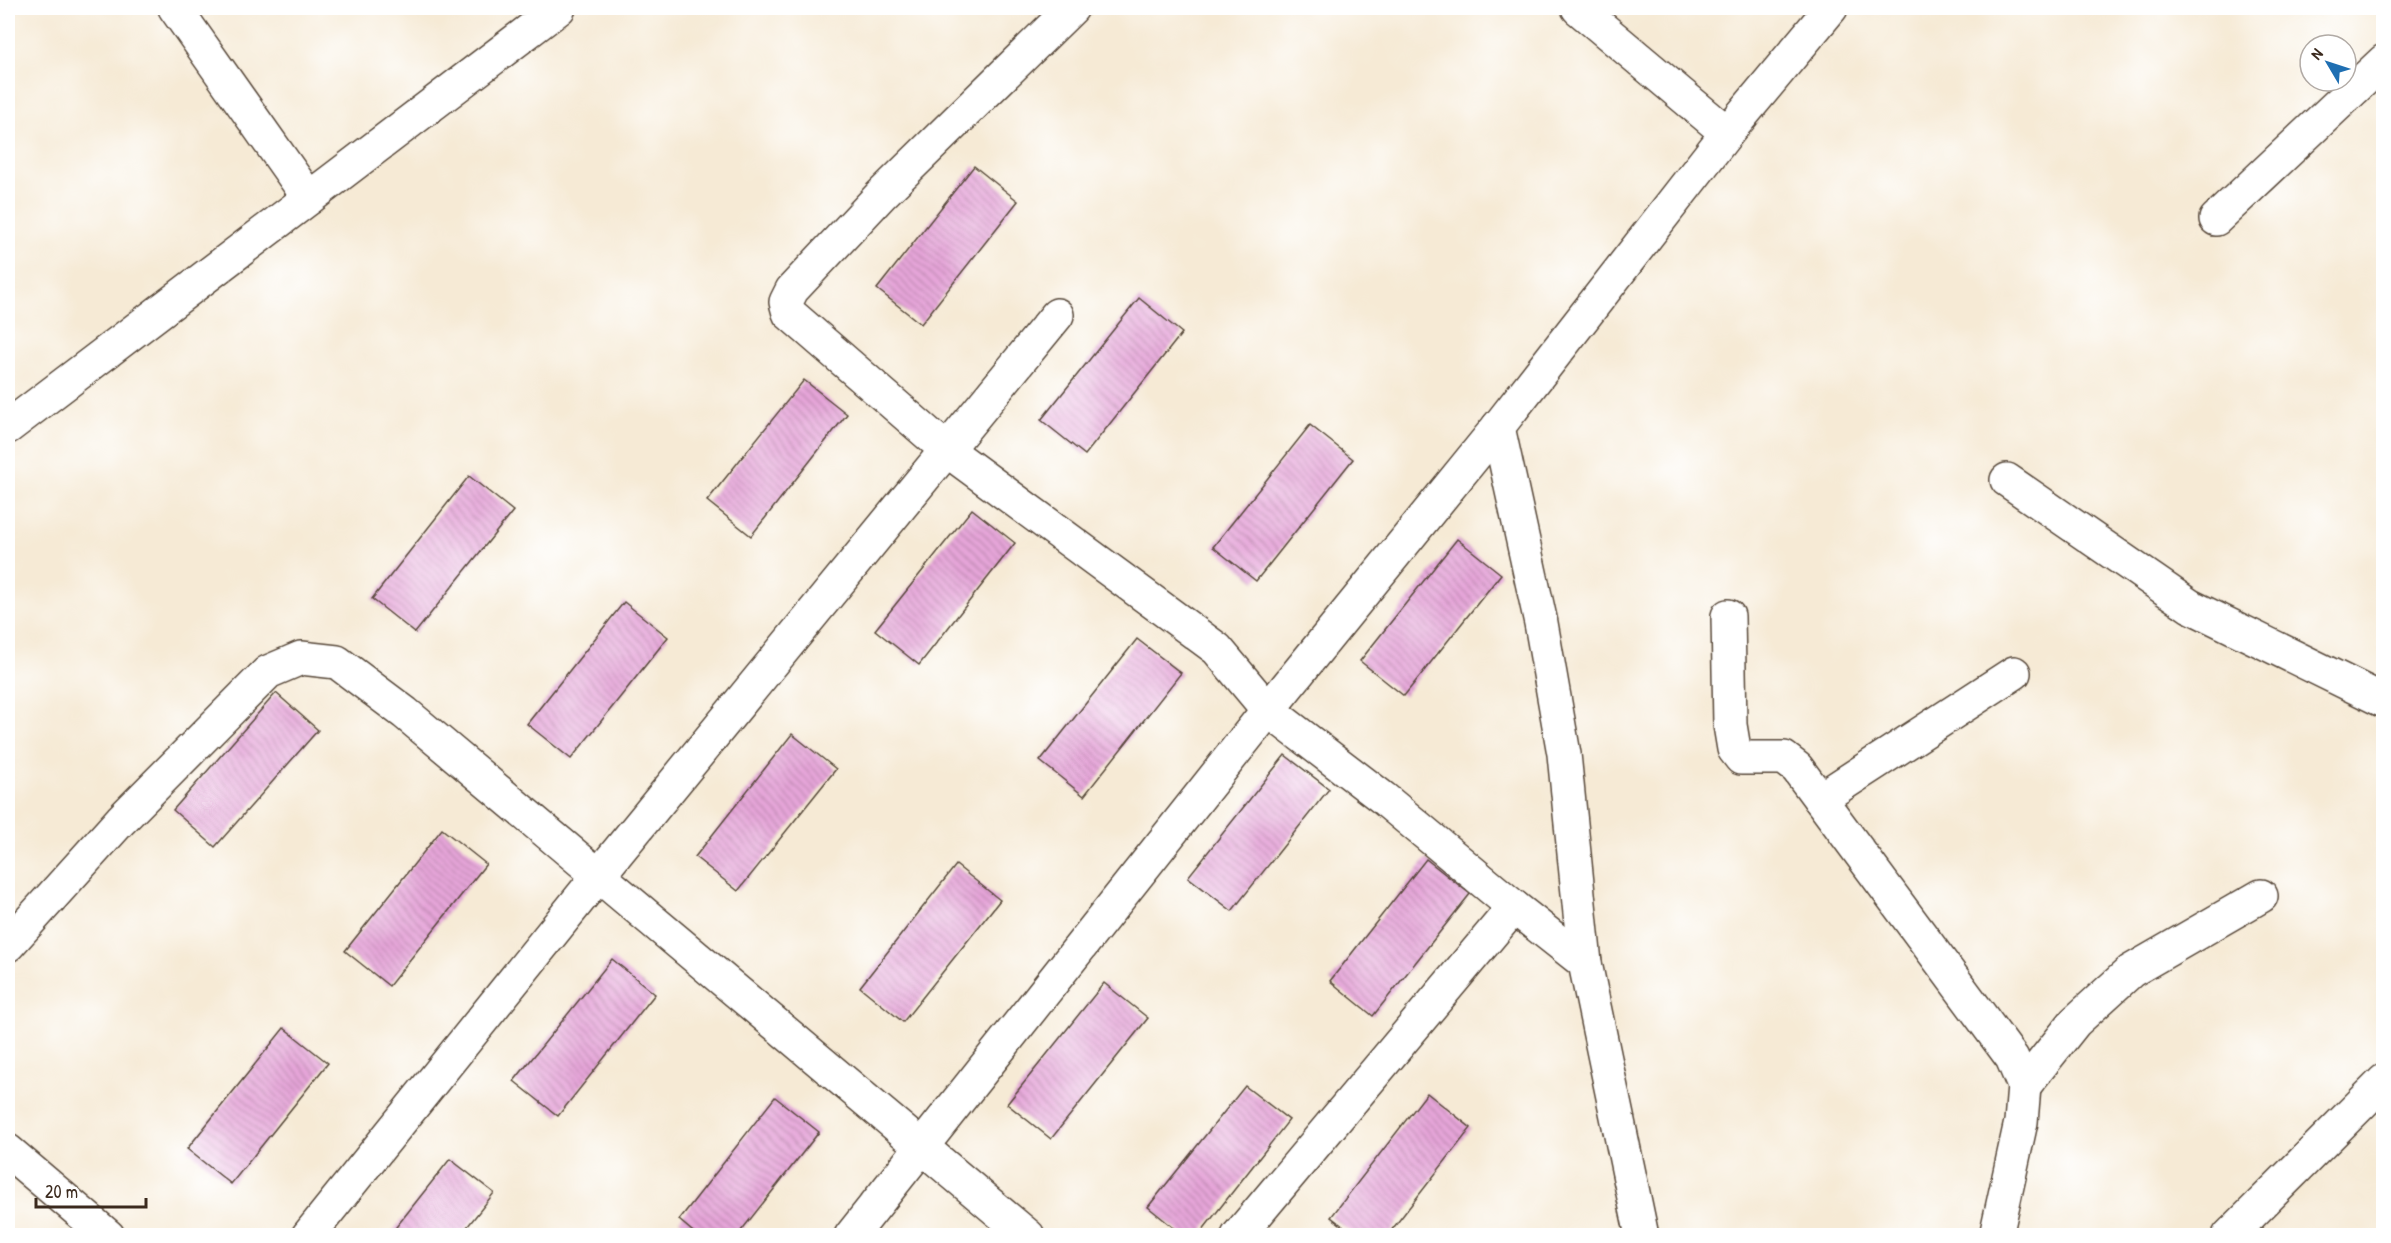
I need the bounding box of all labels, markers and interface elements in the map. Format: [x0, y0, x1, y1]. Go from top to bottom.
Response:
north arrow [2298, 33, 2358, 93]
text: N [2305, 43, 2328, 64]
scale bar [36, 1171, 146, 1209]
text: 20 m [45, 1179, 78, 1204]

